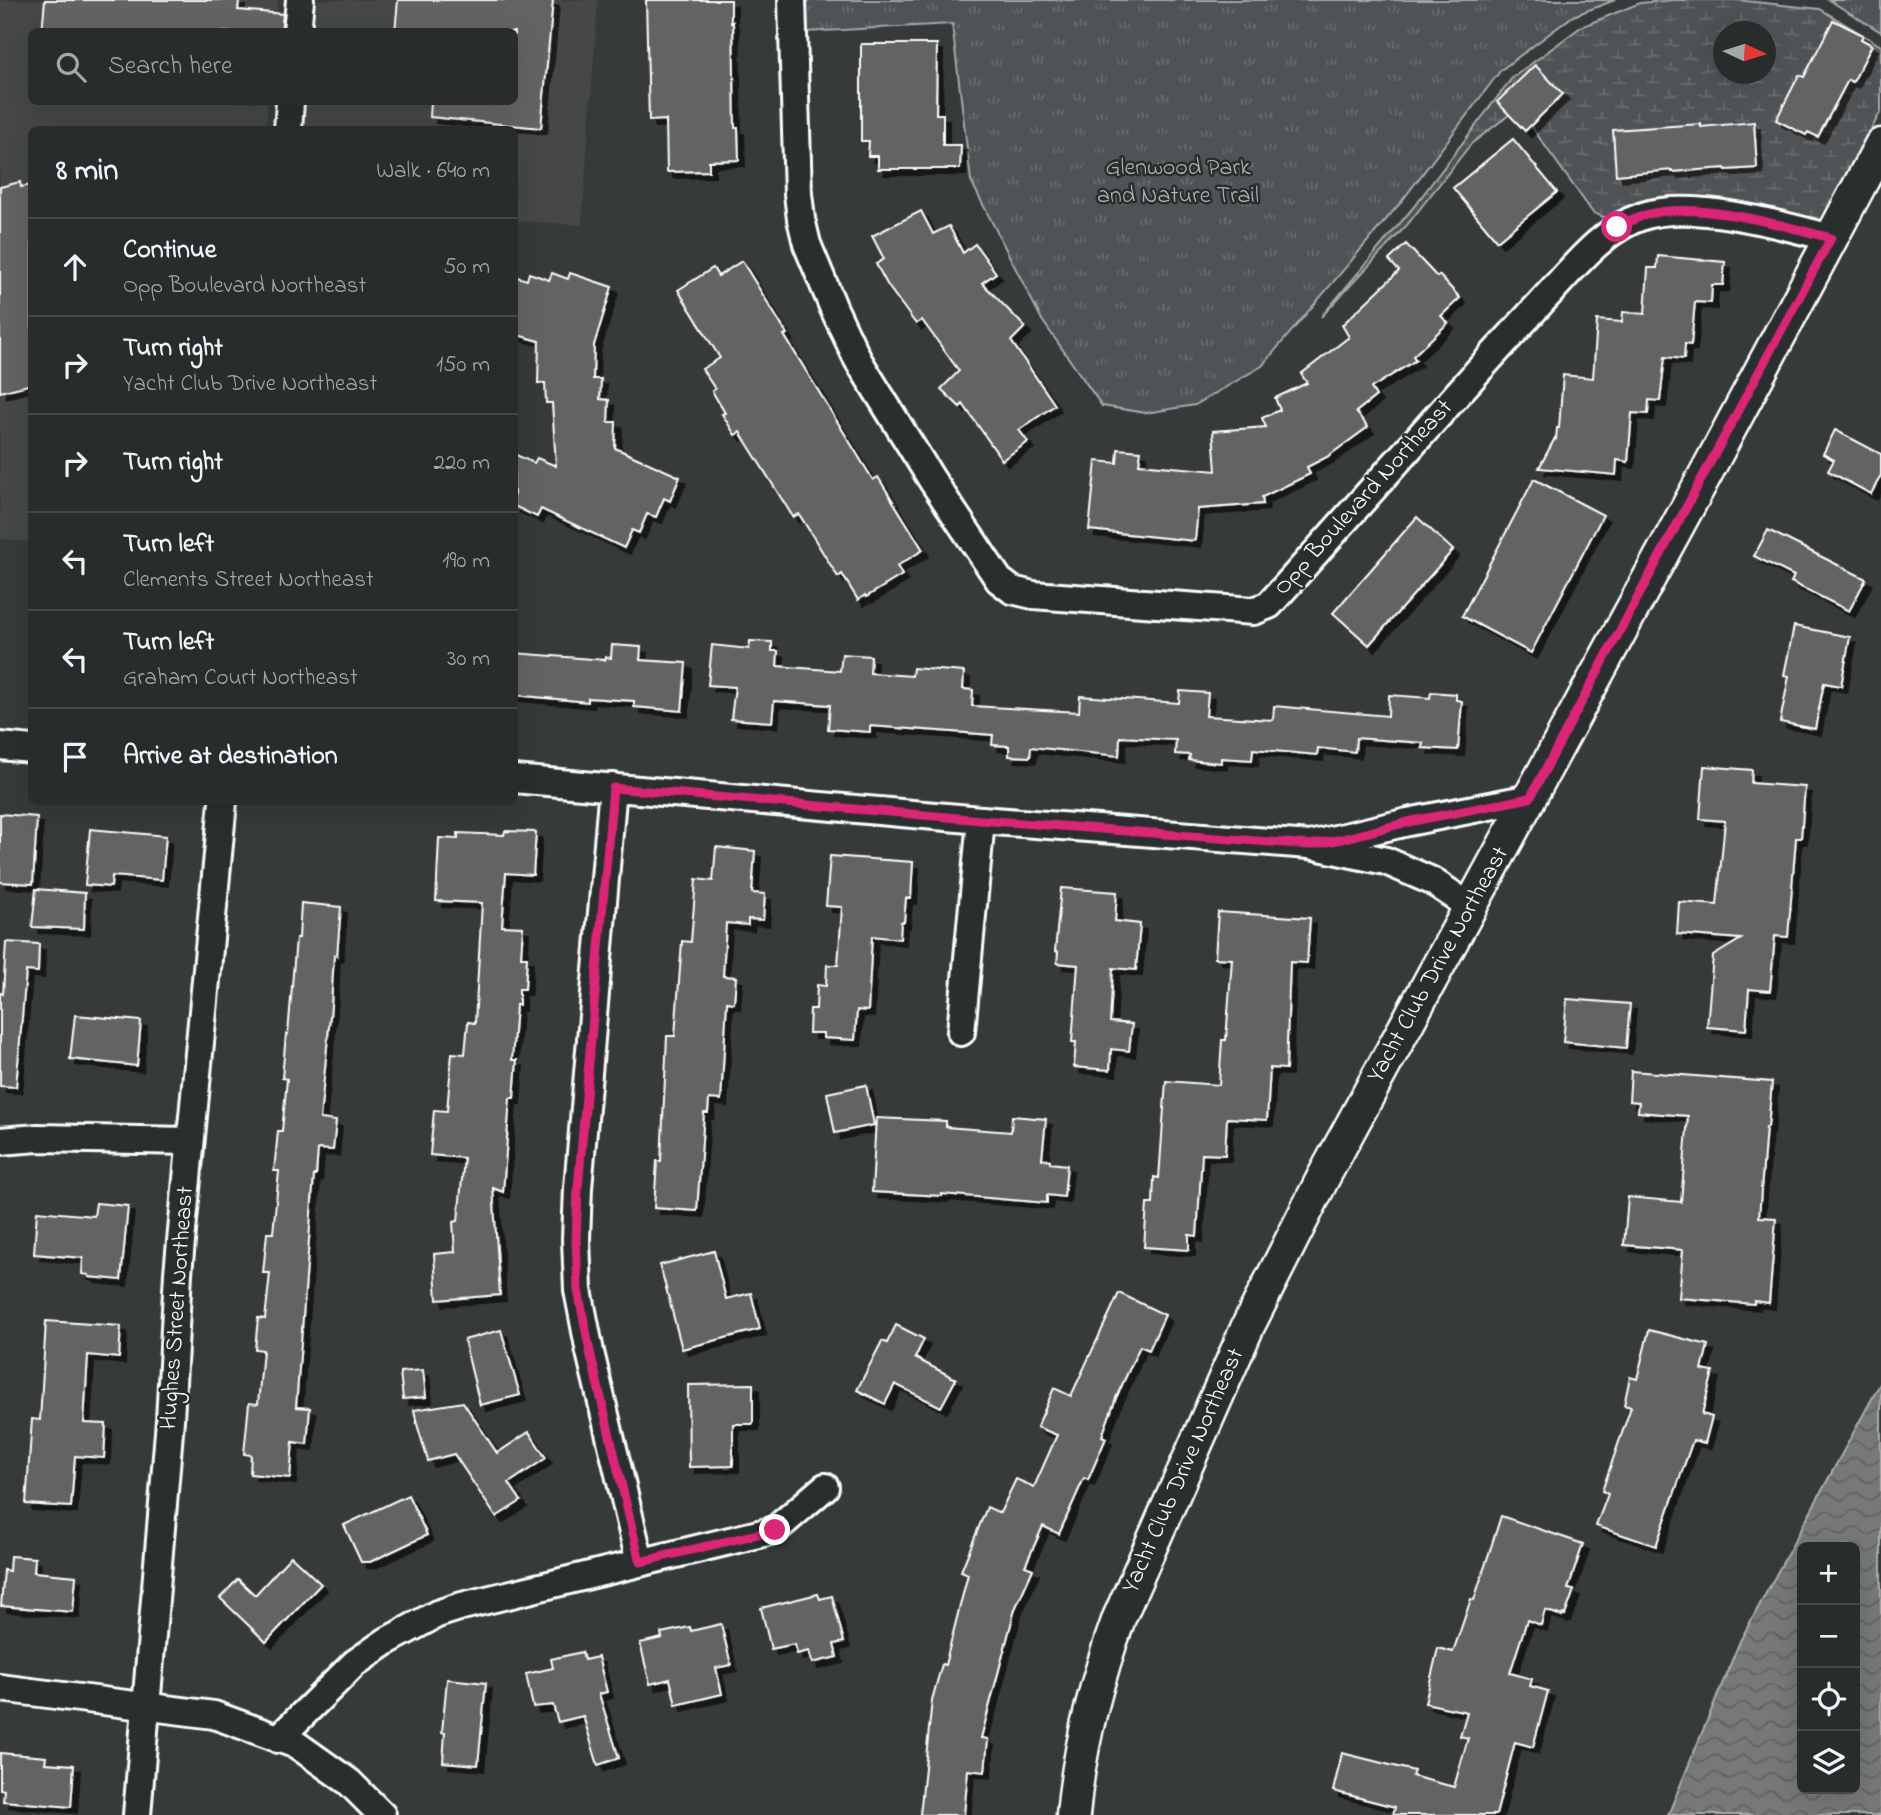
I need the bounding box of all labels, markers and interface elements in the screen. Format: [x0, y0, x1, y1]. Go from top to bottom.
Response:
north arrow [1713, 21, 1776, 84]
search box [28, 28, 518, 105]
icon: search [52, 48, 90, 86]
text: Search here [108, 48, 233, 86]
text: 8 min [56, 150, 118, 194]
park label: Glenwood Park and Nature Trail [1097, 151, 1259, 214]
text: Walk · 640 m [376, 155, 490, 188]
route start [1601, 211, 1632, 242]
text: Continue [123, 232, 216, 270]
icon: ahead [56, 248, 94, 286]
text: 50 m [443, 251, 490, 284]
text: Opp Boulevard Northeast [123, 270, 366, 303]
text: Turn right [123, 330, 223, 368]
icon: right [56, 346, 94, 384]
text: 150 m [436, 349, 490, 382]
text: Yacht Club Drive Northeast [123, 368, 377, 401]
street label: Opp Boulevard Northeast [1266, 392, 1462, 604]
icon: right [56, 444, 94, 482]
text: Turn right [123, 444, 223, 482]
text: 220 m [434, 447, 490, 480]
text: Turn left [123, 526, 214, 564]
icon: left [56, 542, 94, 580]
text: 190 m [442, 545, 490, 578]
text: Clements Street Northeast [123, 564, 374, 597]
text: Turn left [123, 624, 214, 662]
icon: left [56, 640, 94, 678]
text: 30 m [447, 643, 490, 676]
text: Graham Court Northeast [123, 662, 358, 695]
icon: arrive [56, 738, 94, 776]
text: Arrive at destination [123, 738, 338, 776]
street label: Yacht Club Drive Northeast [1359, 840, 1519, 1090]
street label: Hughes Street Northeast [152, 1185, 204, 1431]
street label: Yacht Club Drive Northeast [1114, 1343, 1254, 1599]
route end [759, 1514, 790, 1545]
map controls [1797, 1542, 1860, 1794]
button: + [1797, 1542, 1860, 1605]
button: − [1797, 1605, 1860, 1668]
button: locate [1797, 1668, 1860, 1731]
button: layers [1797, 1731, 1860, 1794]

